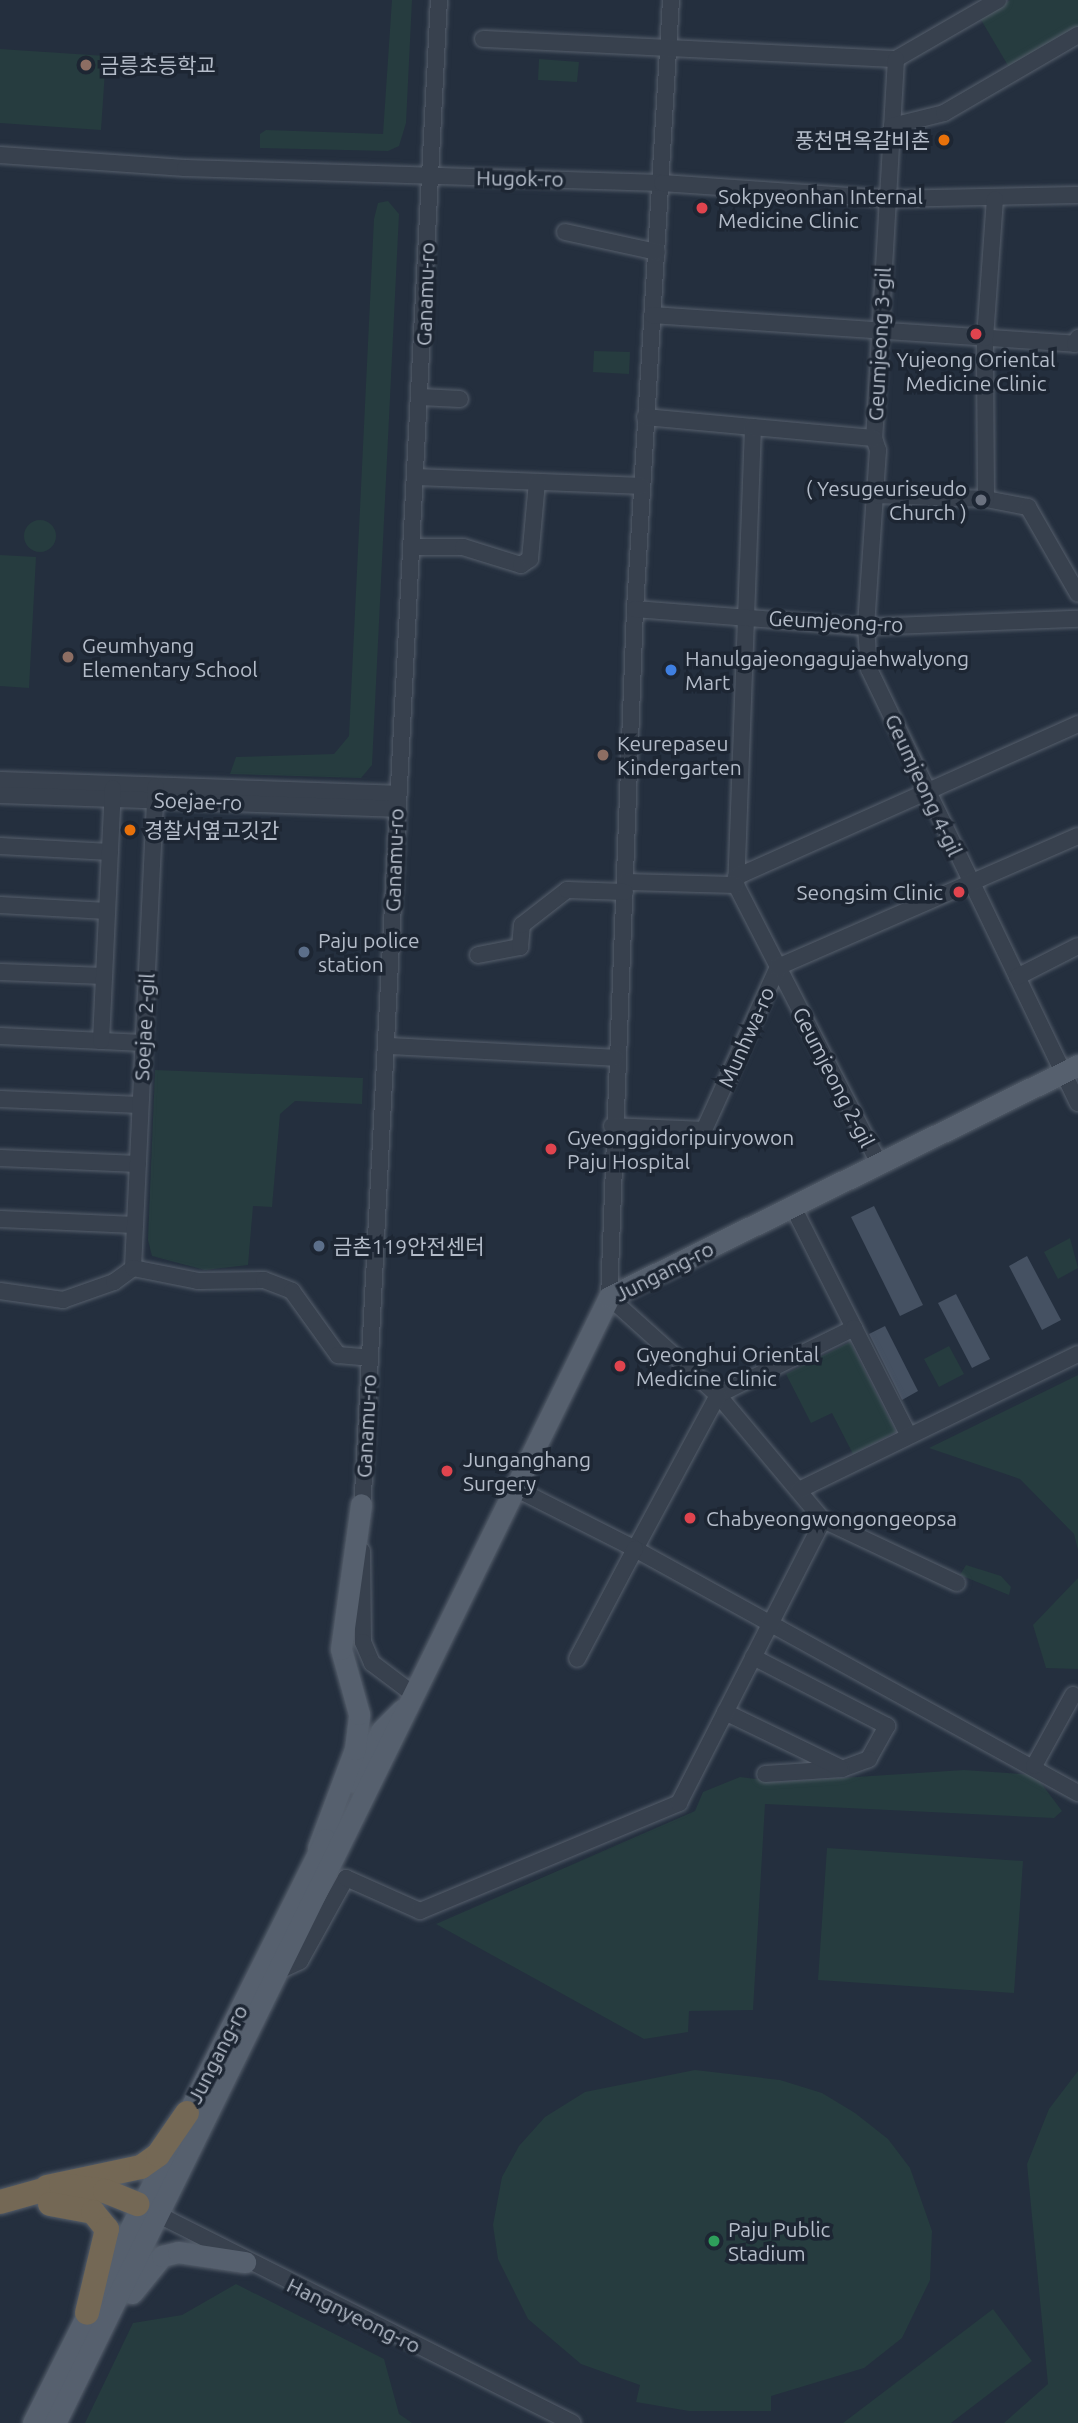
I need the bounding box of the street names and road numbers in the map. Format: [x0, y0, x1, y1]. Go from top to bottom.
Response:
street label: Hugok-ro [476, 165, 564, 191]
street label: Ganamu-ro [411, 242, 439, 346]
street label: Geumjeong 3-gil [862, 266, 896, 422]
street label: Geumjeong-ro [768, 605, 904, 637]
street label: Geumjeong 4-gil [880, 710, 968, 860]
street label: Soejae-ro [153, 787, 243, 815]
street label: Ganamu-ro [380, 808, 408, 912]
street label: Soejae 2-gil [129, 973, 159, 1081]
street label: Munhwa-ro [713, 983, 779, 1091]
street label: Geumjeong 2-gil [788, 1003, 880, 1151]
street label: Jungang-ro [610, 1235, 718, 1307]
street label: Ganamu-ro [351, 1373, 381, 1479]
street label: Jungang-ro [181, 2000, 253, 2108]
street label: Hangnyeong-ro [283, 2272, 425, 2358]

